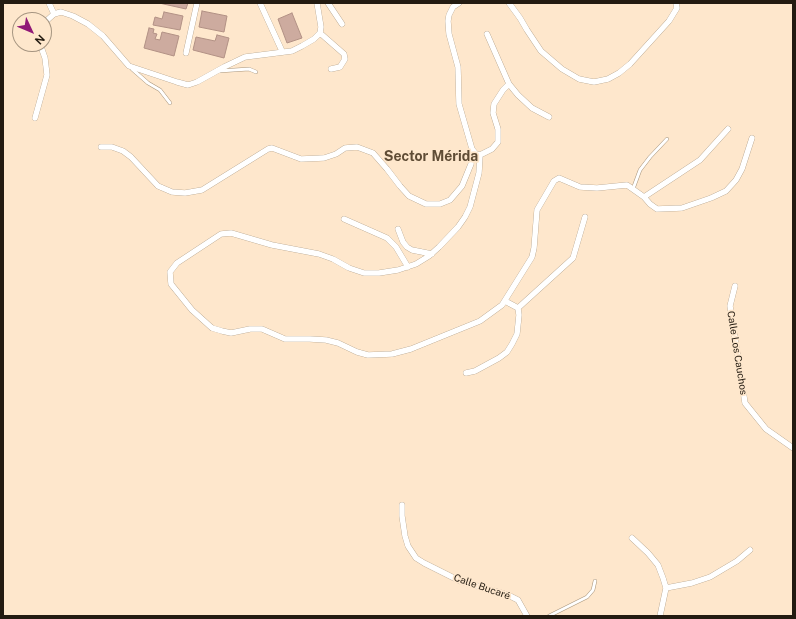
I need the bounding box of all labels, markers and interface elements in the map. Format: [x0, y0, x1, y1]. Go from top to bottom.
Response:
north arrow [12, 12, 52, 52]
text: N [33, 32, 47, 47]
district label: Sector Mérida [384, 149, 478, 165]
street label: Calle Los Cauchos [724, 310, 750, 396]
street label: Calle Bucaré [452, 572, 512, 602]

